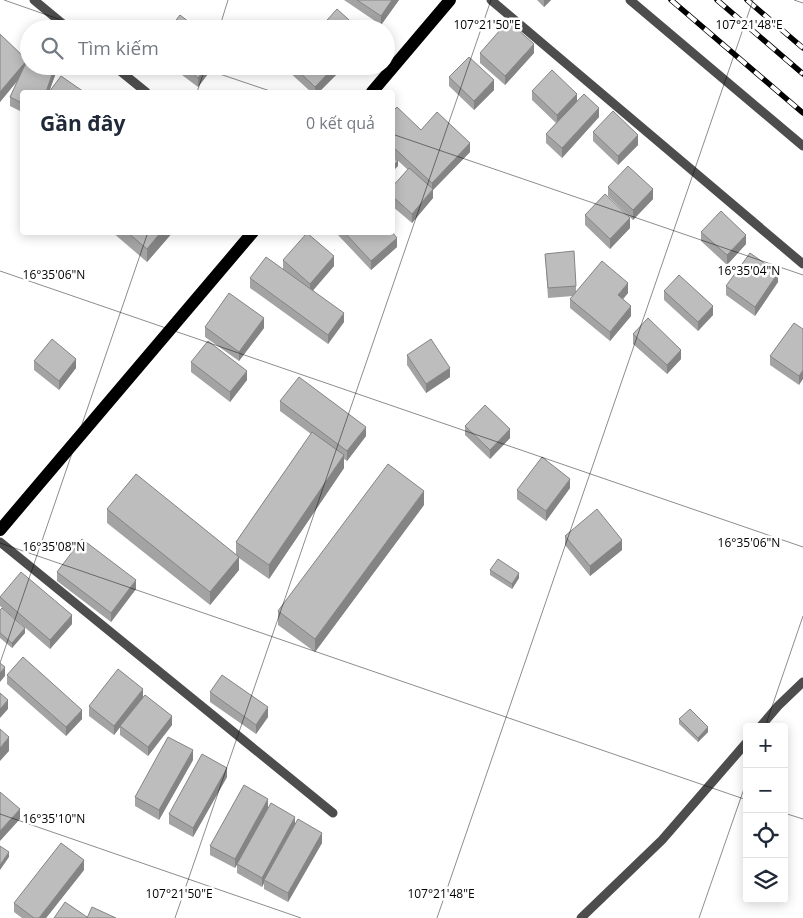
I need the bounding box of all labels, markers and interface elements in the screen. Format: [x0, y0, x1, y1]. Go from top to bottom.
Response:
text: 107°21'50"E [453, 16, 521, 33]
text: 107°21'48"E [715, 16, 783, 33]
search box [20, 20, 395, 75]
icon: search [38, 34, 66, 62]
text: Tìm kiếm [78, 35, 159, 61]
text: Gần đây [40, 109, 125, 137]
text: 0 kết quả [306, 112, 375, 134]
text: 16°35'04"N [718, 262, 780, 279]
text: 16°35'06"N [23, 266, 85, 283]
text: 16°35'06"N [718, 534, 780, 551]
text: 16°35'08"N [23, 538, 85, 555]
map controls [743, 723, 788, 903]
button: + [743, 723, 788, 768]
button: − [743, 768, 788, 813]
text: 16°35'10"N [23, 810, 85, 827]
button: locate [743, 813, 788, 858]
button: layers [743, 858, 788, 903]
text: 107°21'50"E [145, 885, 213, 902]
text: 107°21'48"E [407, 885, 475, 902]

